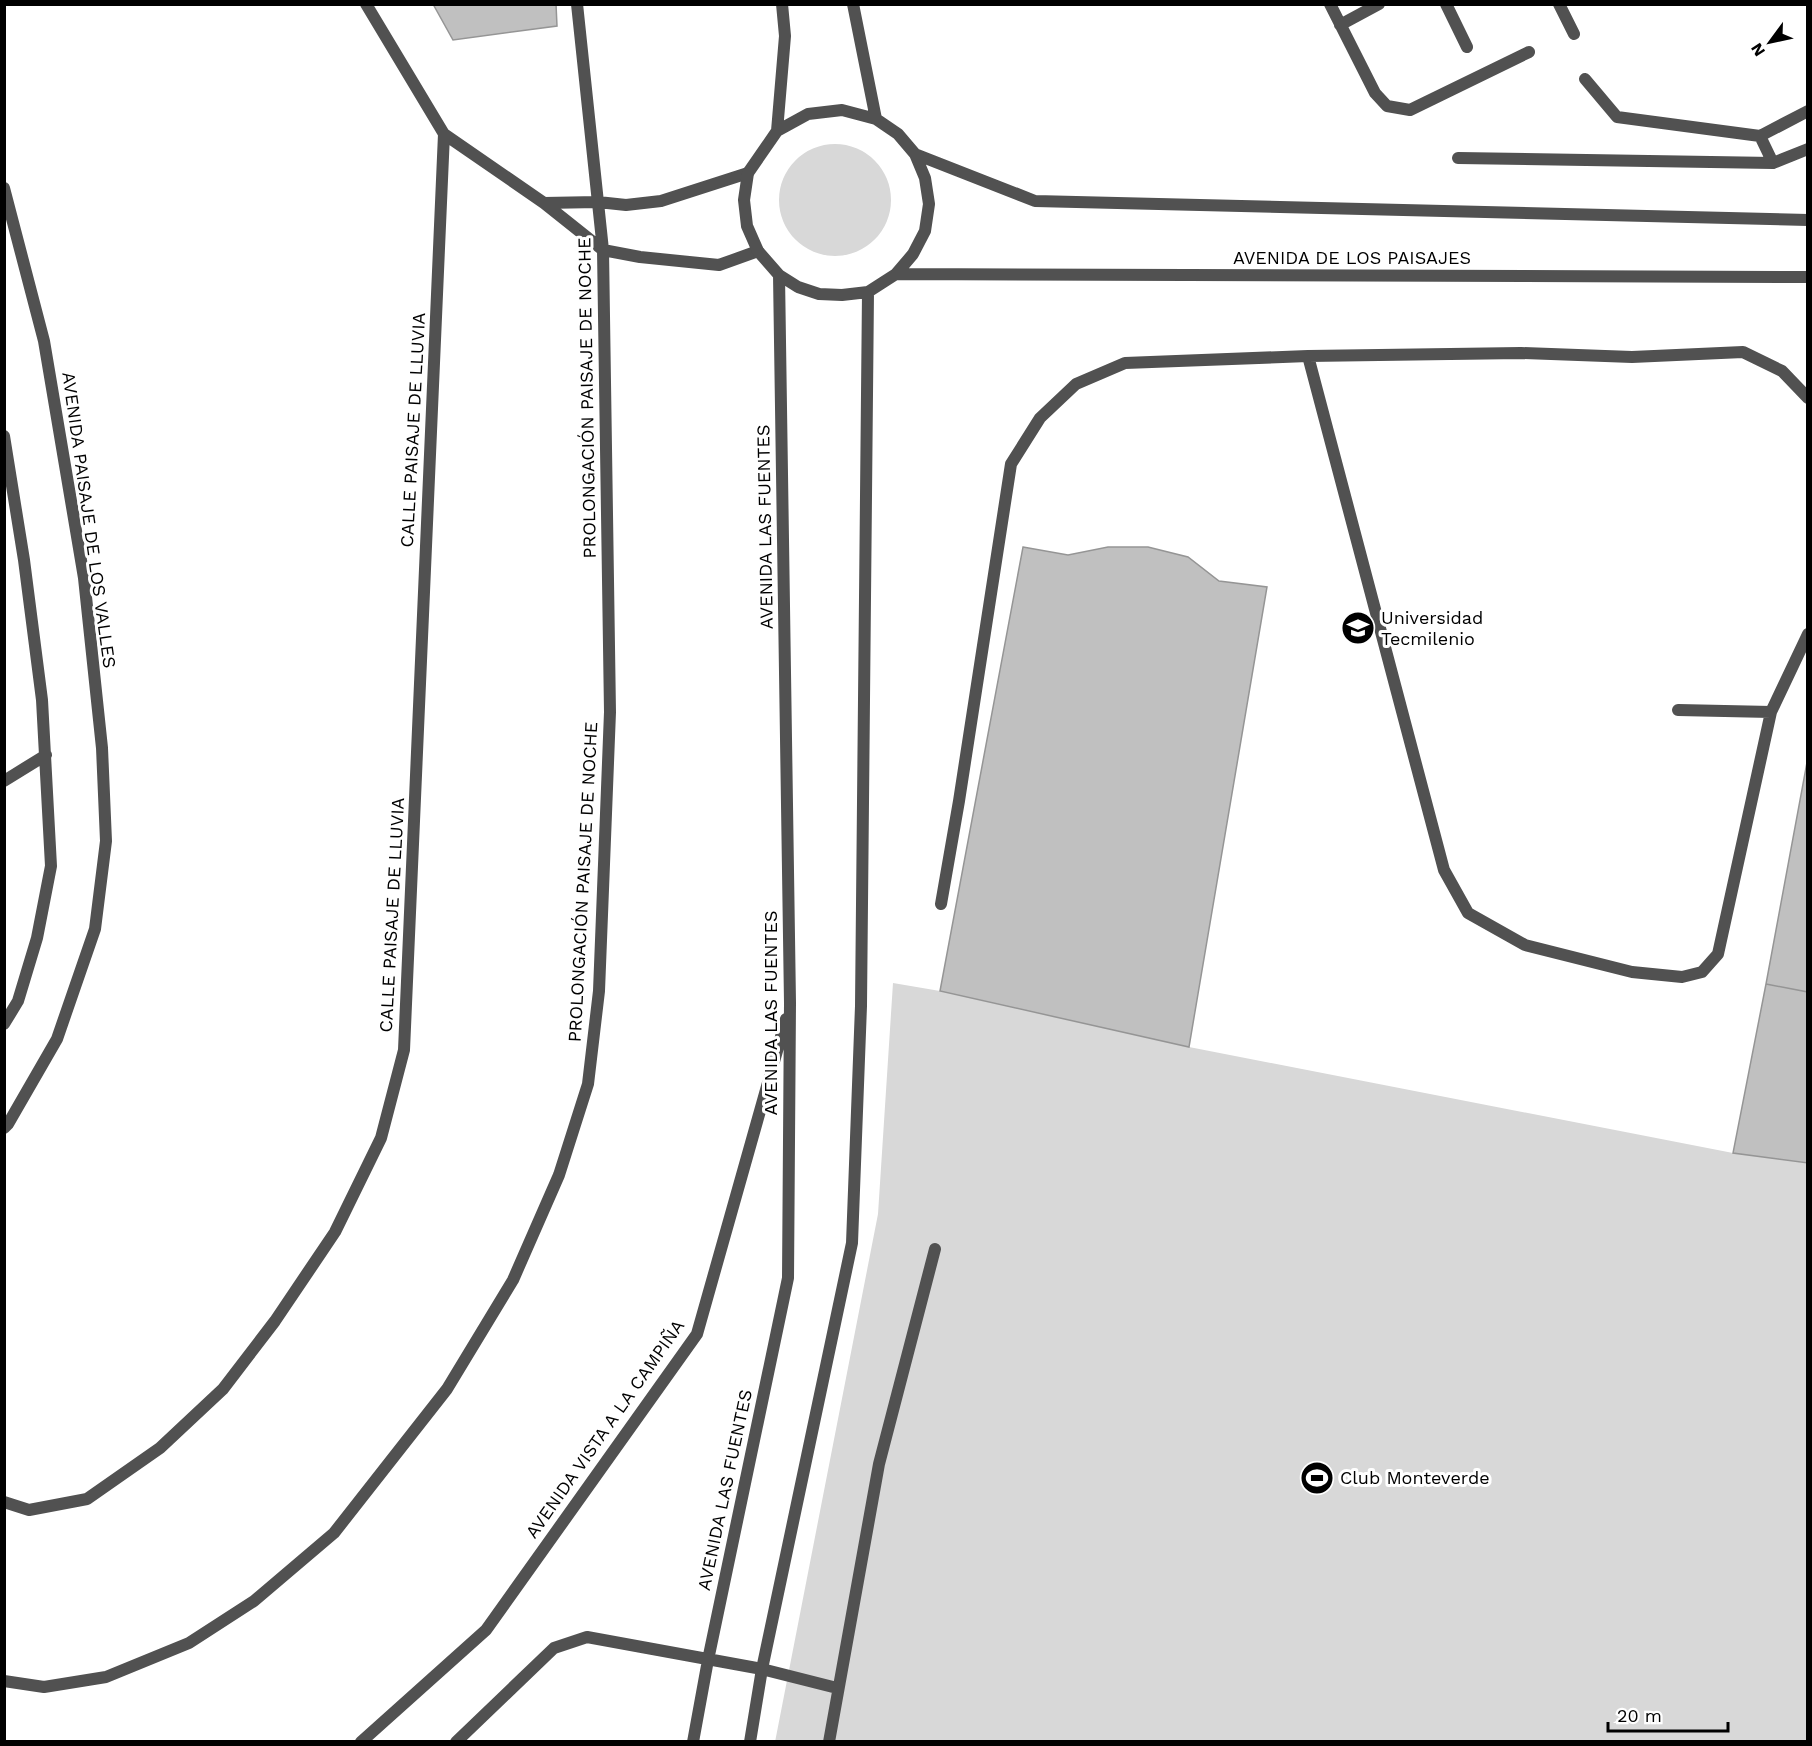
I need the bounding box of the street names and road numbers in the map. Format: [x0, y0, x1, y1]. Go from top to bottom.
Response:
street label: PROLONGACIÓN PAISAJE DE NOCHE [573, 237, 600, 559]
street label: AVENIDA DE LOS PAISAJES [1233, 247, 1471, 268]
street label: CALLE PAISAJE DE LLUVIA [396, 312, 429, 548]
street label: AVENIDA PAISAJE DE LOS VALLES [58, 370, 121, 670]
street label: AVENIDA LAS FUENTES [752, 424, 777, 630]
street label: PROLONGACIÓN PAISAJE DE NOCHE [564, 721, 601, 1043]
street label: CALLE PAISAJE DE LLUVIA [375, 797, 408, 1033]
street label: AVENIDA LAS FUENTES [760, 911, 781, 1115]
street label: AVENIDA VISTA A LA CAMPIÑA [521, 1315, 688, 1542]
street label: AVENIDA LAS FUENTES [693, 1388, 756, 1592]

